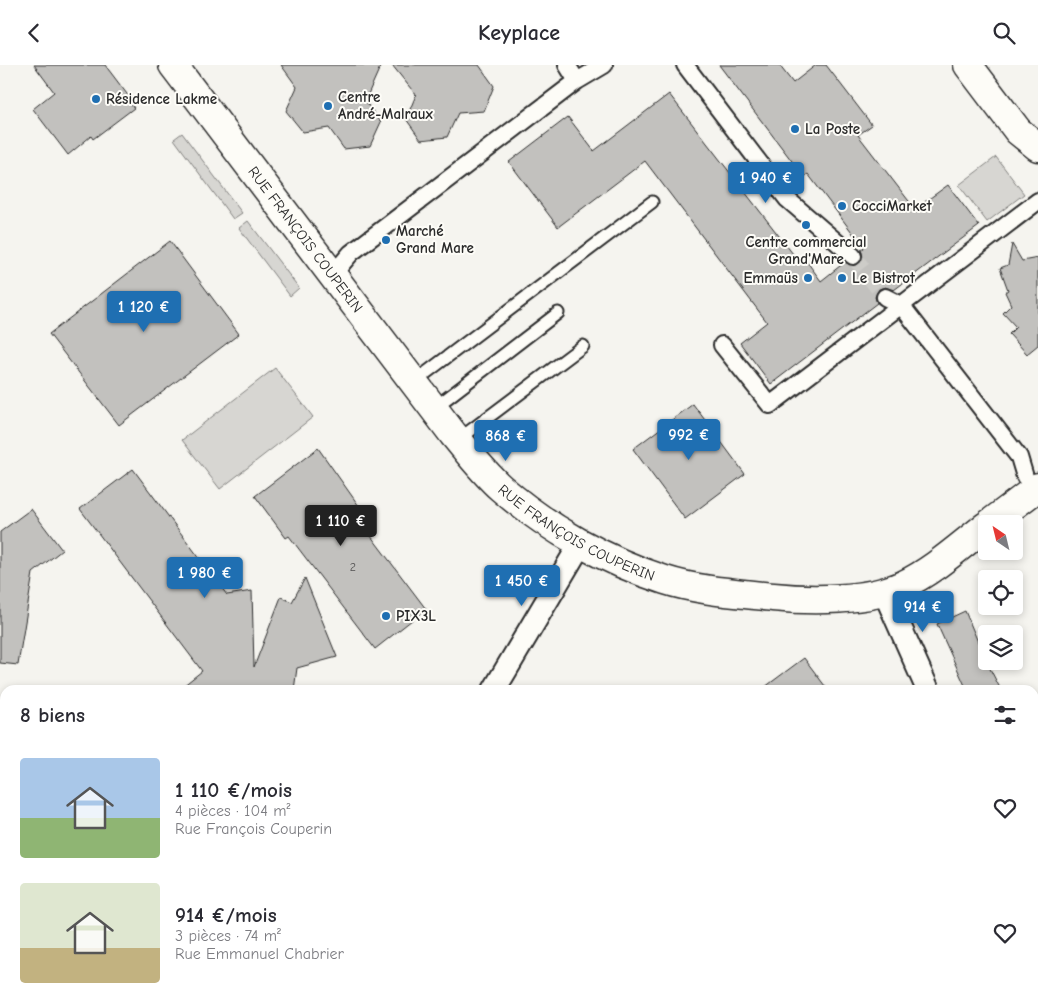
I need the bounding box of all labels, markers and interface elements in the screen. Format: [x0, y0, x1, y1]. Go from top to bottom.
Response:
icon: back [20, 19, 48, 47]
icon: search [990, 19, 1018, 47]
text: Keyplace [478, 20, 560, 46]
place label: Centre André-Malraux [338, 88, 434, 123]
place label: Résidence Lakme [106, 90, 217, 108]
marker: Résidence Lakme [90, 93, 102, 105]
marker: Centre André-Malraux [322, 100, 334, 112]
place label: La Poste [805, 120, 860, 138]
marker: La Poste [789, 123, 801, 135]
pin: 1 940 € [720, 161, 812, 204]
street label: RUE FRANÇOIS COUPERIN [244, 163, 367, 316]
text: 1 940 € [739, 169, 793, 187]
place label: CocciMarket [852, 197, 933, 215]
marker: CocciMarket [836, 200, 848, 212]
marker: Centre commercial Grand'Mare [800, 219, 812, 231]
place label: Marché Grand Mare [396, 222, 474, 257]
place label: Centre commercial Grand'Mare [745, 233, 867, 268]
marker: Marché Grand Mare [380, 234, 392, 246]
place label: Emmaüs [743, 269, 798, 287]
place label: Le Bistrot [852, 269, 916, 287]
marker: Emmaüs [802, 272, 814, 284]
marker: Le Bistrot [836, 272, 848, 284]
pin: 1 120 € [98, 291, 190, 333]
text: 1 120 € [118, 298, 170, 316]
pin: 868 € [471, 419, 541, 462]
pin: 992 € [654, 419, 724, 461]
text: 992 € [668, 426, 710, 444]
text: 868 € [485, 427, 527, 445]
street label: RUE FRANÇOIS COUPERIN [494, 481, 657, 585]
pin: 1 110 € [295, 505, 387, 547]
text: 1 110 € [316, 512, 366, 530]
north arrow [978, 515, 1022, 560]
map controls [978, 515, 1023, 670]
pin: 1 980 € [159, 557, 251, 599]
house number: 2 [350, 560, 356, 574]
text: 1 980 € [178, 564, 232, 582]
pin: 1 450 € [476, 565, 568, 607]
button: locate [978, 570, 1023, 615]
text: 1 450 € [495, 572, 549, 590]
pin: 914 € [888, 591, 958, 633]
text: 914 € [904, 598, 942, 616]
place label: PIX3L [396, 607, 436, 625]
marker: PIX3L [380, 610, 392, 622]
button: layers [978, 625, 1023, 670]
icon: filters [991, 701, 1019, 729]
text: 8 biens [20, 703, 85, 727]
icon: home [60, 778, 120, 838]
text: 1 110 €/mois [175, 778, 292, 802]
icon: heart [991, 794, 1019, 822]
text: 4 pièces · 104 m² [175, 802, 291, 820]
text: Rue François Couperin [175, 820, 332, 838]
icon: home [60, 903, 120, 963]
text: 914 €/mois [175, 903, 277, 927]
icon: heart [991, 919, 1019, 947]
text: 3 pièces · 74 m² [175, 927, 281, 945]
text: Rue Emmanuel Chabrier [175, 945, 344, 963]

